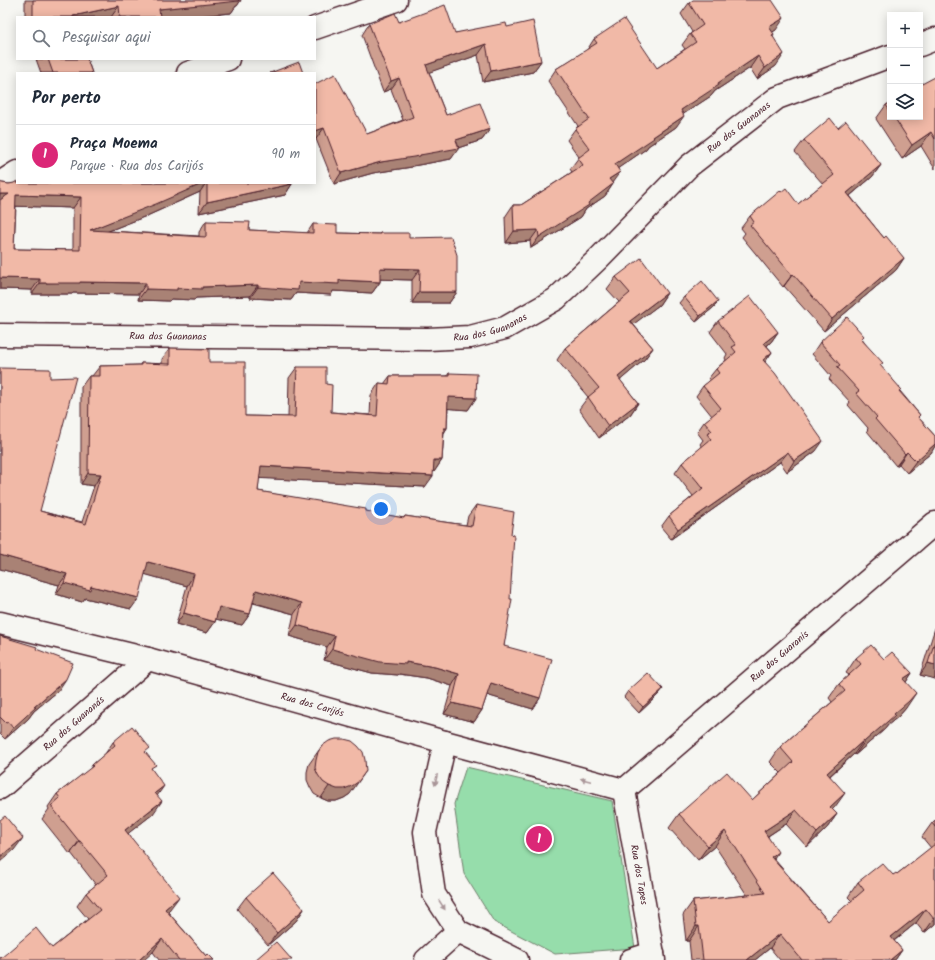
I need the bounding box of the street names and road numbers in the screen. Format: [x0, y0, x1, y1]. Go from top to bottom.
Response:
street label: Rua dos Guananas [703, 97, 775, 157]
street label: Rua dos Guananas [453, 309, 531, 346]
street label: Rua dos Guananas [129, 328, 207, 345]
street label: Rua dos Guaranis [747, 626, 813, 686]
street label: Rua dos Carijós [279, 688, 347, 722]
street label: Rua dos Guananás [40, 692, 109, 755]
street label: Rua dos Tapes [626, 843, 652, 907]

